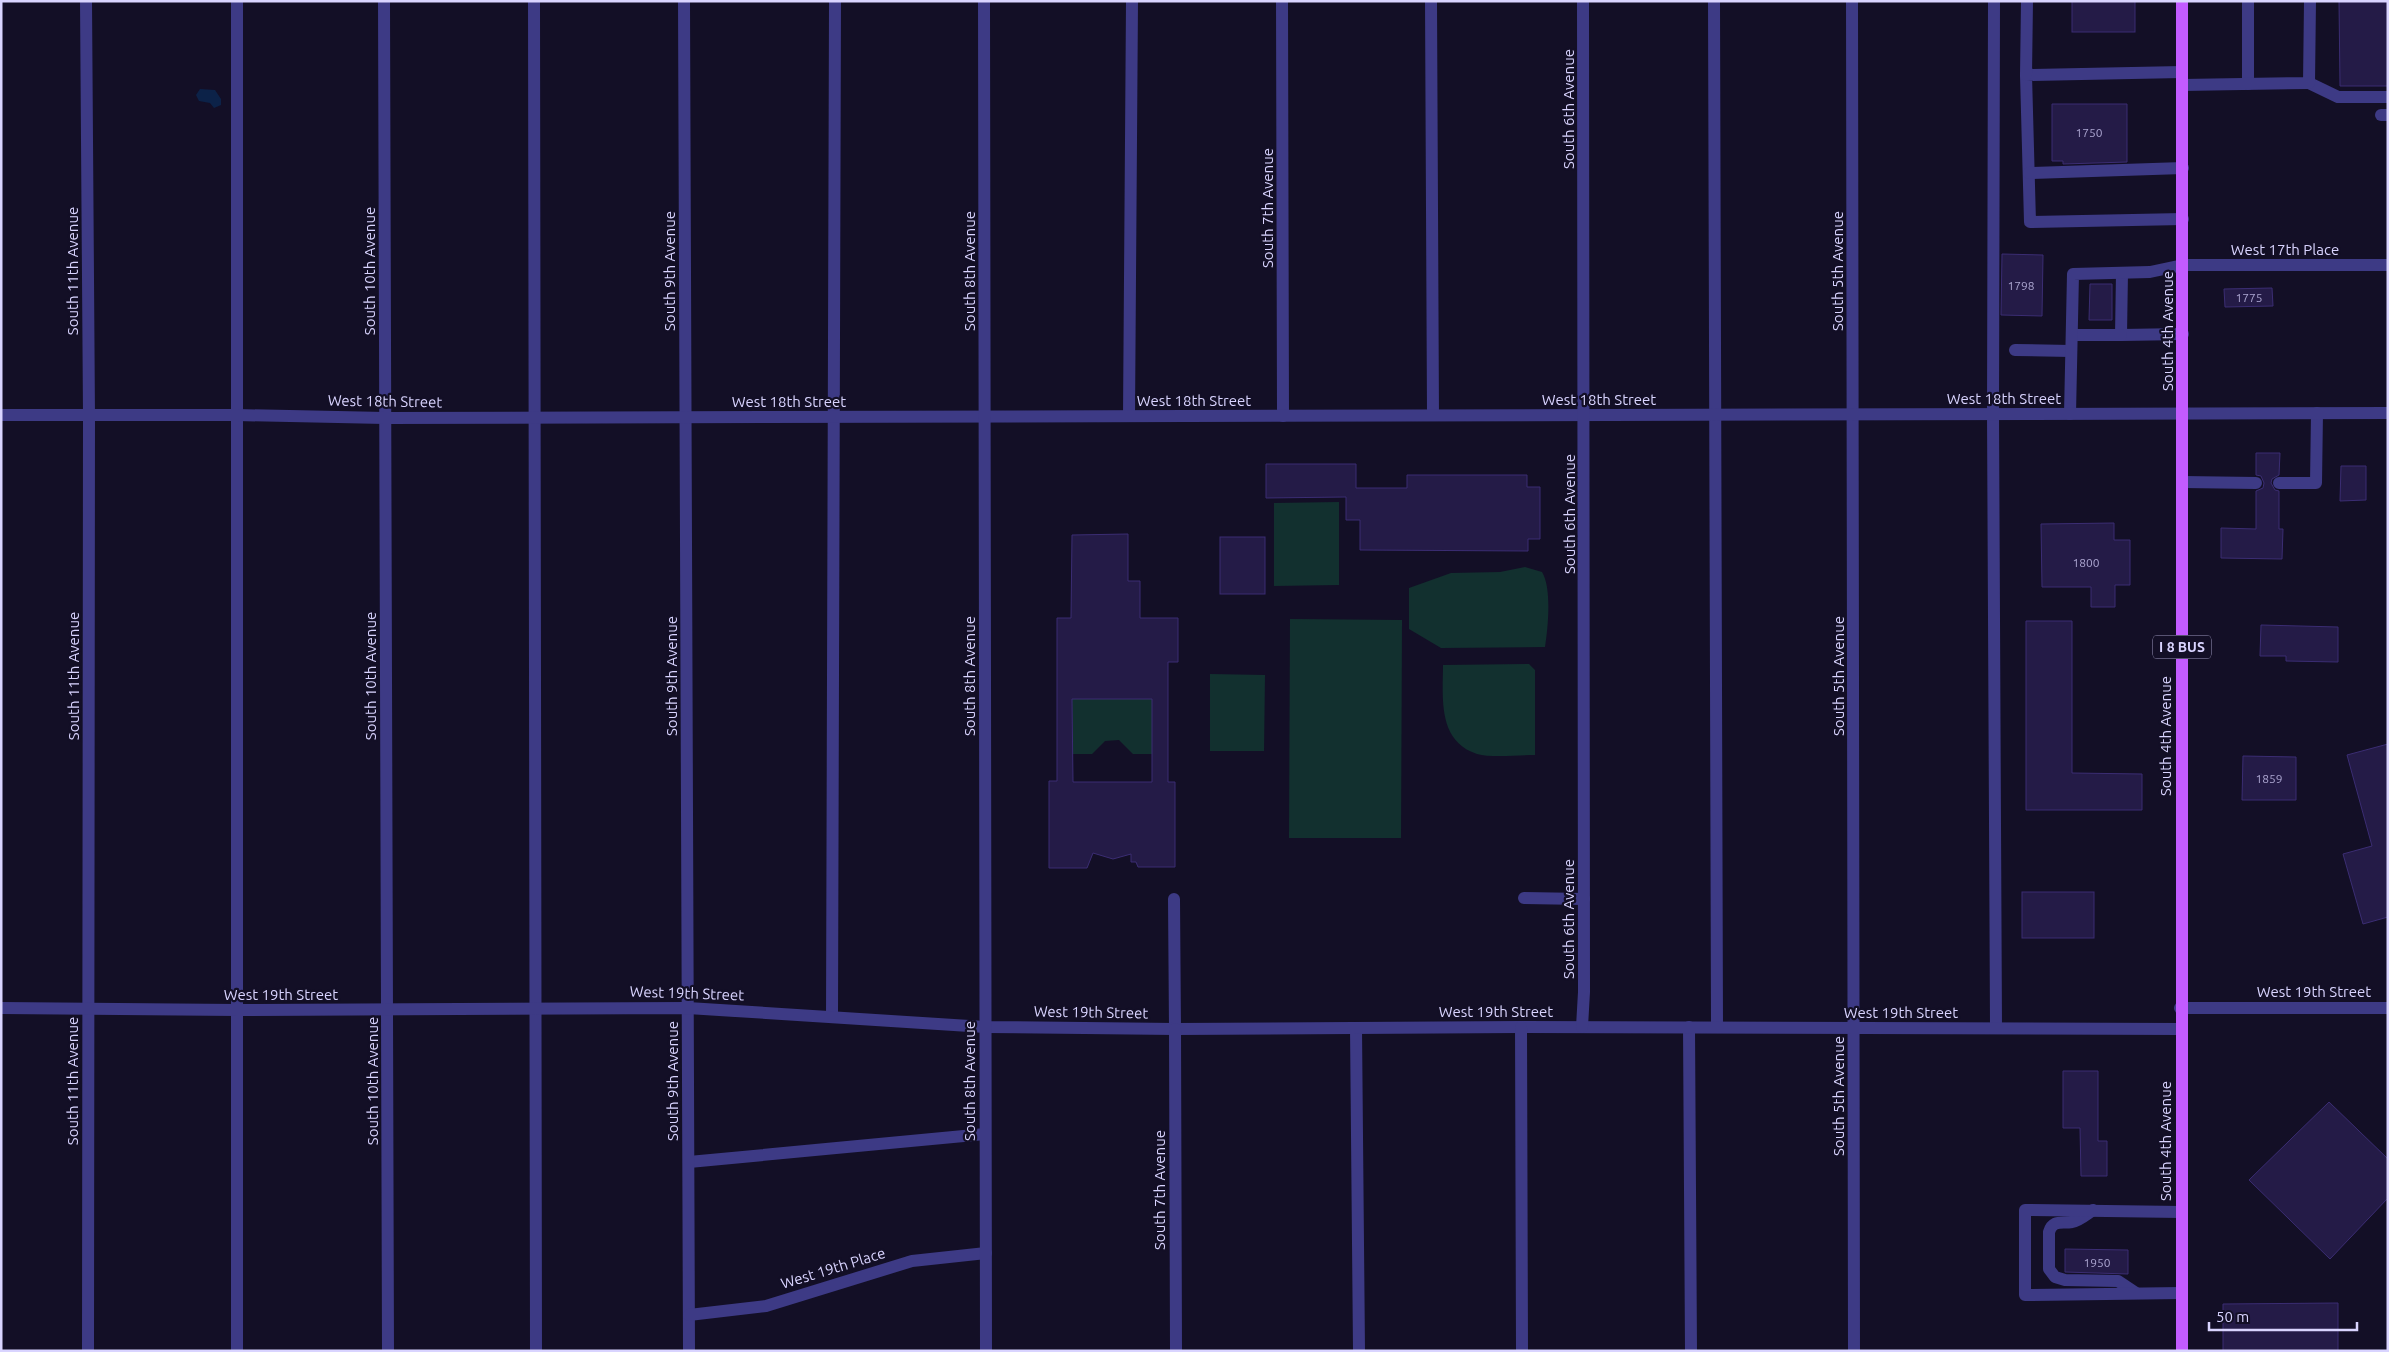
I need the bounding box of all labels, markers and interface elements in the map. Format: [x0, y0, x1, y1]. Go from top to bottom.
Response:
street label: South 6th Avenue [1560, 49, 1577, 169]
house number: 1750 [2075, 126, 2103, 139]
street label: South 7th Avenue [1259, 148, 1276, 268]
street label: South 11th Avenue [64, 207, 81, 335]
street label: South 10th Avenue [361, 207, 378, 335]
street label: South 9th Avenue [661, 211, 678, 331]
street label: South 8th Avenue [961, 211, 978, 331]
street label: South 5th Avenue [1829, 211, 1846, 331]
street label: West 17th Place [2231, 241, 2339, 258]
street label: South 4th Avenue [2159, 271, 2176, 391]
house number: 1798 [2007, 279, 2035, 292]
house number: 1775 [2235, 291, 2263, 304]
street label: West 18th Street [1947, 390, 2061, 407]
street label: West 18th Street [1542, 391, 1656, 408]
street label: West 18th Street [328, 392, 442, 410]
street label: West 18th Street [1137, 392, 1251, 409]
street label: West 18th Street [732, 393, 846, 410]
street label: South 6th Avenue [1561, 454, 1578, 574]
house number: 1800 [2072, 556, 2100, 569]
street label: South 11th Avenue [65, 612, 82, 740]
street label: South 10th Avenue [362, 612, 379, 740]
street label: South 9th Avenue [663, 616, 680, 736]
street label: South 8th Avenue [961, 616, 978, 736]
street label: South 5th Avenue [1830, 616, 1847, 736]
road number: I 8 BUS [2153, 636, 2211, 659]
street label: South 4th Avenue [2157, 676, 2174, 796]
house number: 1859 [2255, 772, 2283, 785]
street label: South 6th Avenue [1560, 859, 1577, 979]
street label: West 19th Street [630, 983, 745, 1003]
street label: West 19th Street [2257, 983, 2371, 1000]
street label: West 19th Street [224, 986, 338, 1003]
street label: West 19th Street [1034, 1003, 1148, 1021]
street label: West 19th Street [1439, 1003, 1553, 1020]
street label: West 19th Street [1844, 1004, 1958, 1021]
street label: South 11th Avenue [64, 1017, 81, 1145]
street label: South 10th Avenue [364, 1017, 381, 1145]
street label: South 9th Avenue [664, 1021, 681, 1141]
street label: South 8th Avenue [961, 1021, 978, 1141]
street label: South 5th Avenue [1830, 1036, 1847, 1156]
street label: South 4th Avenue [2157, 1081, 2174, 1201]
street label: South 7th Avenue [1151, 1130, 1168, 1250]
street label: West 19th Place [779, 1244, 887, 1292]
house number: 1950 [2083, 1256, 2111, 1269]
scale bar [2209, 1300, 2356, 1332]
text: 50 m [2216, 1308, 2249, 1325]

